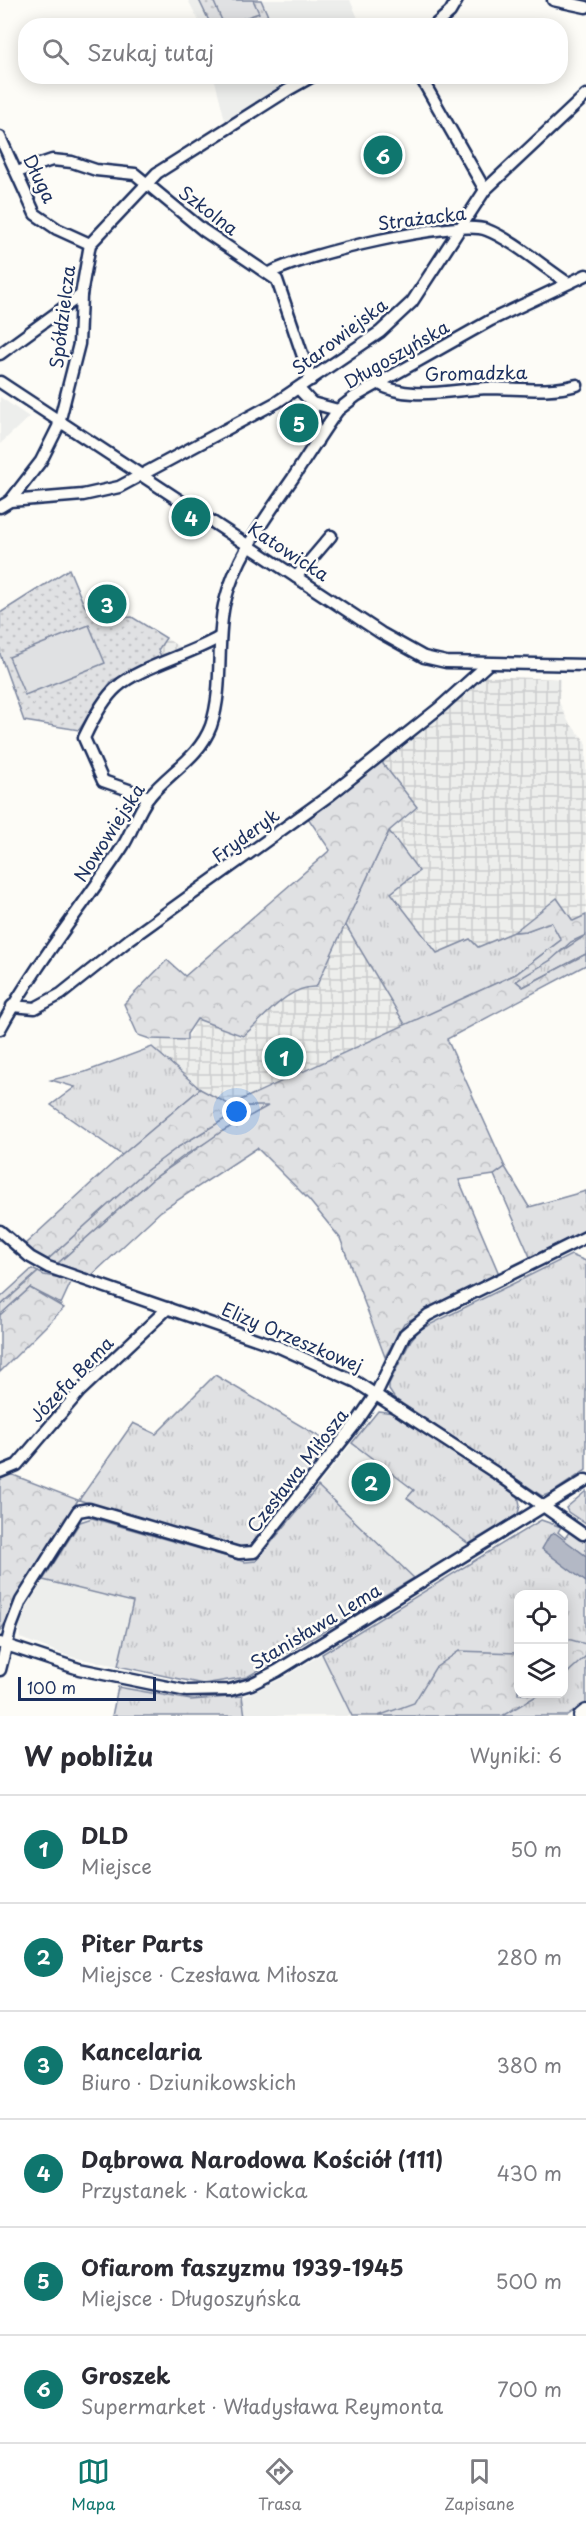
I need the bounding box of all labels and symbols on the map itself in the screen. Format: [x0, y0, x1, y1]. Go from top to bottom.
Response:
pin: 6 [364, 132, 403, 178]
street label: Długa [17, 150, 64, 208]
street label: Szkolna [173, 178, 245, 242]
street label: Strażacka [376, 199, 468, 236]
street label: Spółdzielcza [42, 263, 81, 370]
street label: Starowiejska [286, 290, 393, 381]
street label: Długoszyńska [339, 312, 454, 395]
street label: Gromadzka [424, 358, 528, 387]
pin: 5 [280, 400, 318, 446]
pin: 4 [172, 494, 210, 540]
street label: Katowicka [243, 514, 335, 588]
pin: 3 [88, 582, 126, 626]
street label: Nowowiejska [67, 777, 151, 887]
street label: Fryderyk [206, 801, 285, 869]
pin: 1 [264, 1034, 304, 1080]
your location [222, 1097, 251, 1126]
street label: Elizy Orzeszkowej [218, 1295, 367, 1379]
street label: Józefa Bema [23, 1329, 120, 1428]
street label: Czesława Miłosza [240, 1402, 354, 1538]
pin: 2 [352, 1460, 391, 1504]
street label: Stanisława Lema [245, 1576, 386, 1675]
scale bar [18, 1674, 156, 1702]

